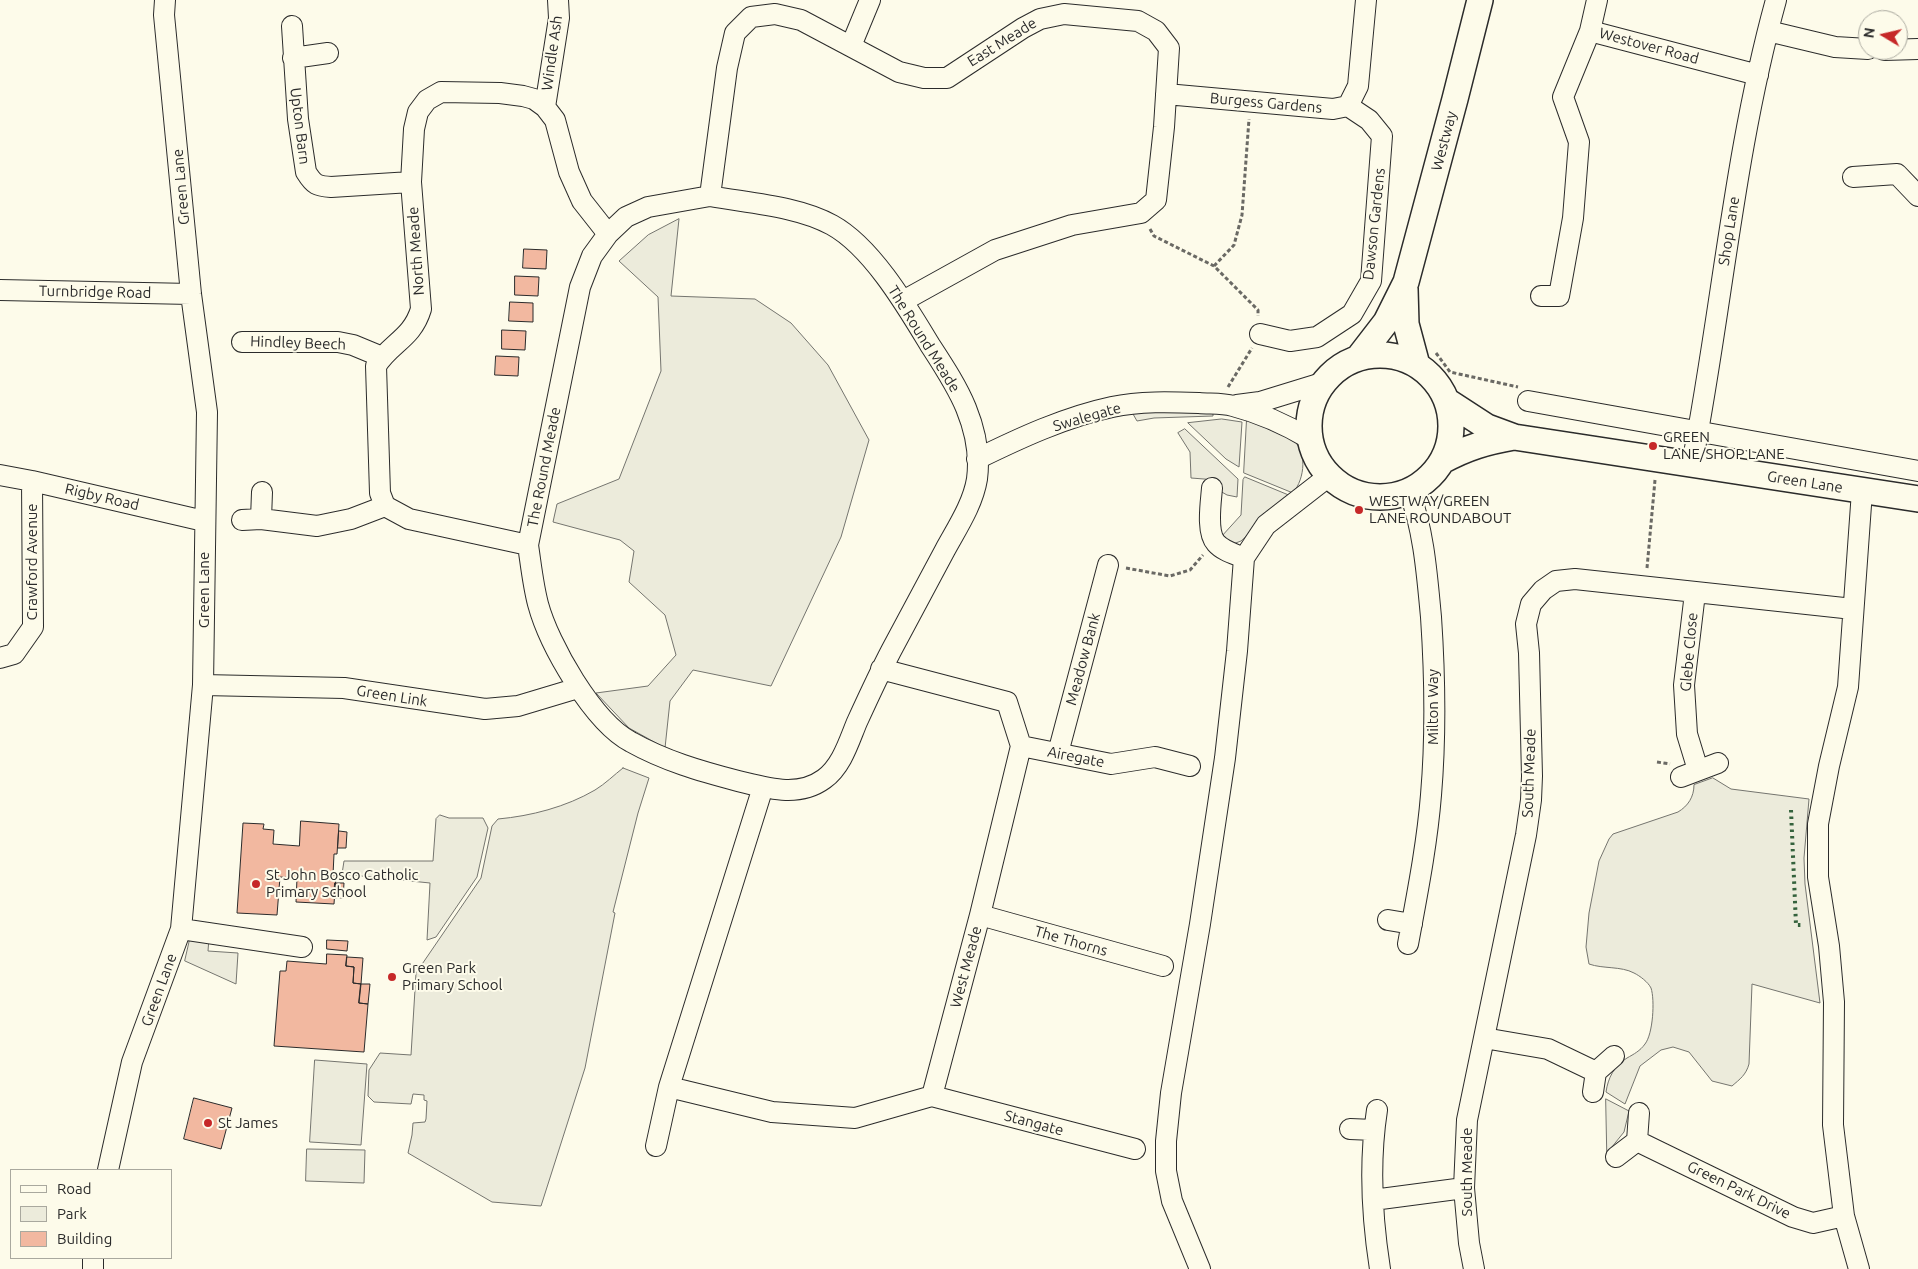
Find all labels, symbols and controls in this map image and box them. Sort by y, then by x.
north arrow [1858,10,1908,60]
street label: Windle Ash [538,14,566,92]
street label: East Meade [964,14,1040,70]
street label: Westover Road [1597,24,1701,68]
text: N [1860,26,1878,39]
street label: Upton Barn [286,87,314,165]
street label: Burgess Gardens [1209,89,1323,117]
street label: Westway [1427,109,1461,173]
street label: Green Lane [169,148,193,226]
street label: Dawson Gardens [1359,167,1389,281]
street label: Shop Lane [1715,195,1743,267]
street label: North Meade [404,206,428,296]
street label: Turnbridge Road [39,282,151,302]
street label: The Round Meade [884,282,964,396]
street label: Hindley Beech [250,332,346,354]
street label: Swalegate [1051,399,1123,435]
street label: The Round Meade [524,405,564,529]
place label: GREEN LANE/SHOP LANE [1663,428,1785,463]
marker: GREEN LANE/SHOP LANE [1647,440,1659,452]
street label: Green Lane [1766,467,1844,497]
street label: Rigby Road [63,480,141,514]
place label: WESTWAY/GREEN LANE ROUNDABOUT [1369,492,1511,527]
street label: Crawford Avenue [23,503,41,621]
marker: WESTWAY/GREEN LANE ROUNDABOUT [1353,504,1365,516]
street label: Green Lane [195,552,213,628]
street label: Meadow Bank [1062,611,1104,707]
street label: Glebe Close [1677,612,1701,692]
street label: Milton Way [1424,669,1442,745]
street label: Green Link [355,682,429,710]
street label: South Meade [1518,728,1540,818]
street label: Airegate [1046,743,1106,771]
place label: St John Bosco Catholic Primary School [266,866,419,901]
marker: St John Bosco Catholic Primary School [250,878,262,890]
street label: The Thorns [1032,922,1110,960]
street label: West Meade [946,924,986,1010]
street label: Green Lane [137,951,181,1029]
place label: Green Park Primary School [402,959,503,994]
marker: Green Park Primary School [386,971,398,983]
street label: Stangate [1002,1106,1066,1140]
place label: St James [218,1114,278,1132]
marker: St James [202,1117,214,1129]
street label: South Meade [1458,1127,1476,1217]
street label: Green Park Drive [1684,1157,1794,1223]
legend [10,1169,172,1259]
text: Road [57,1180,92,1197]
text: Park [57,1205,87,1222]
text: Building [57,1230,112,1247]

